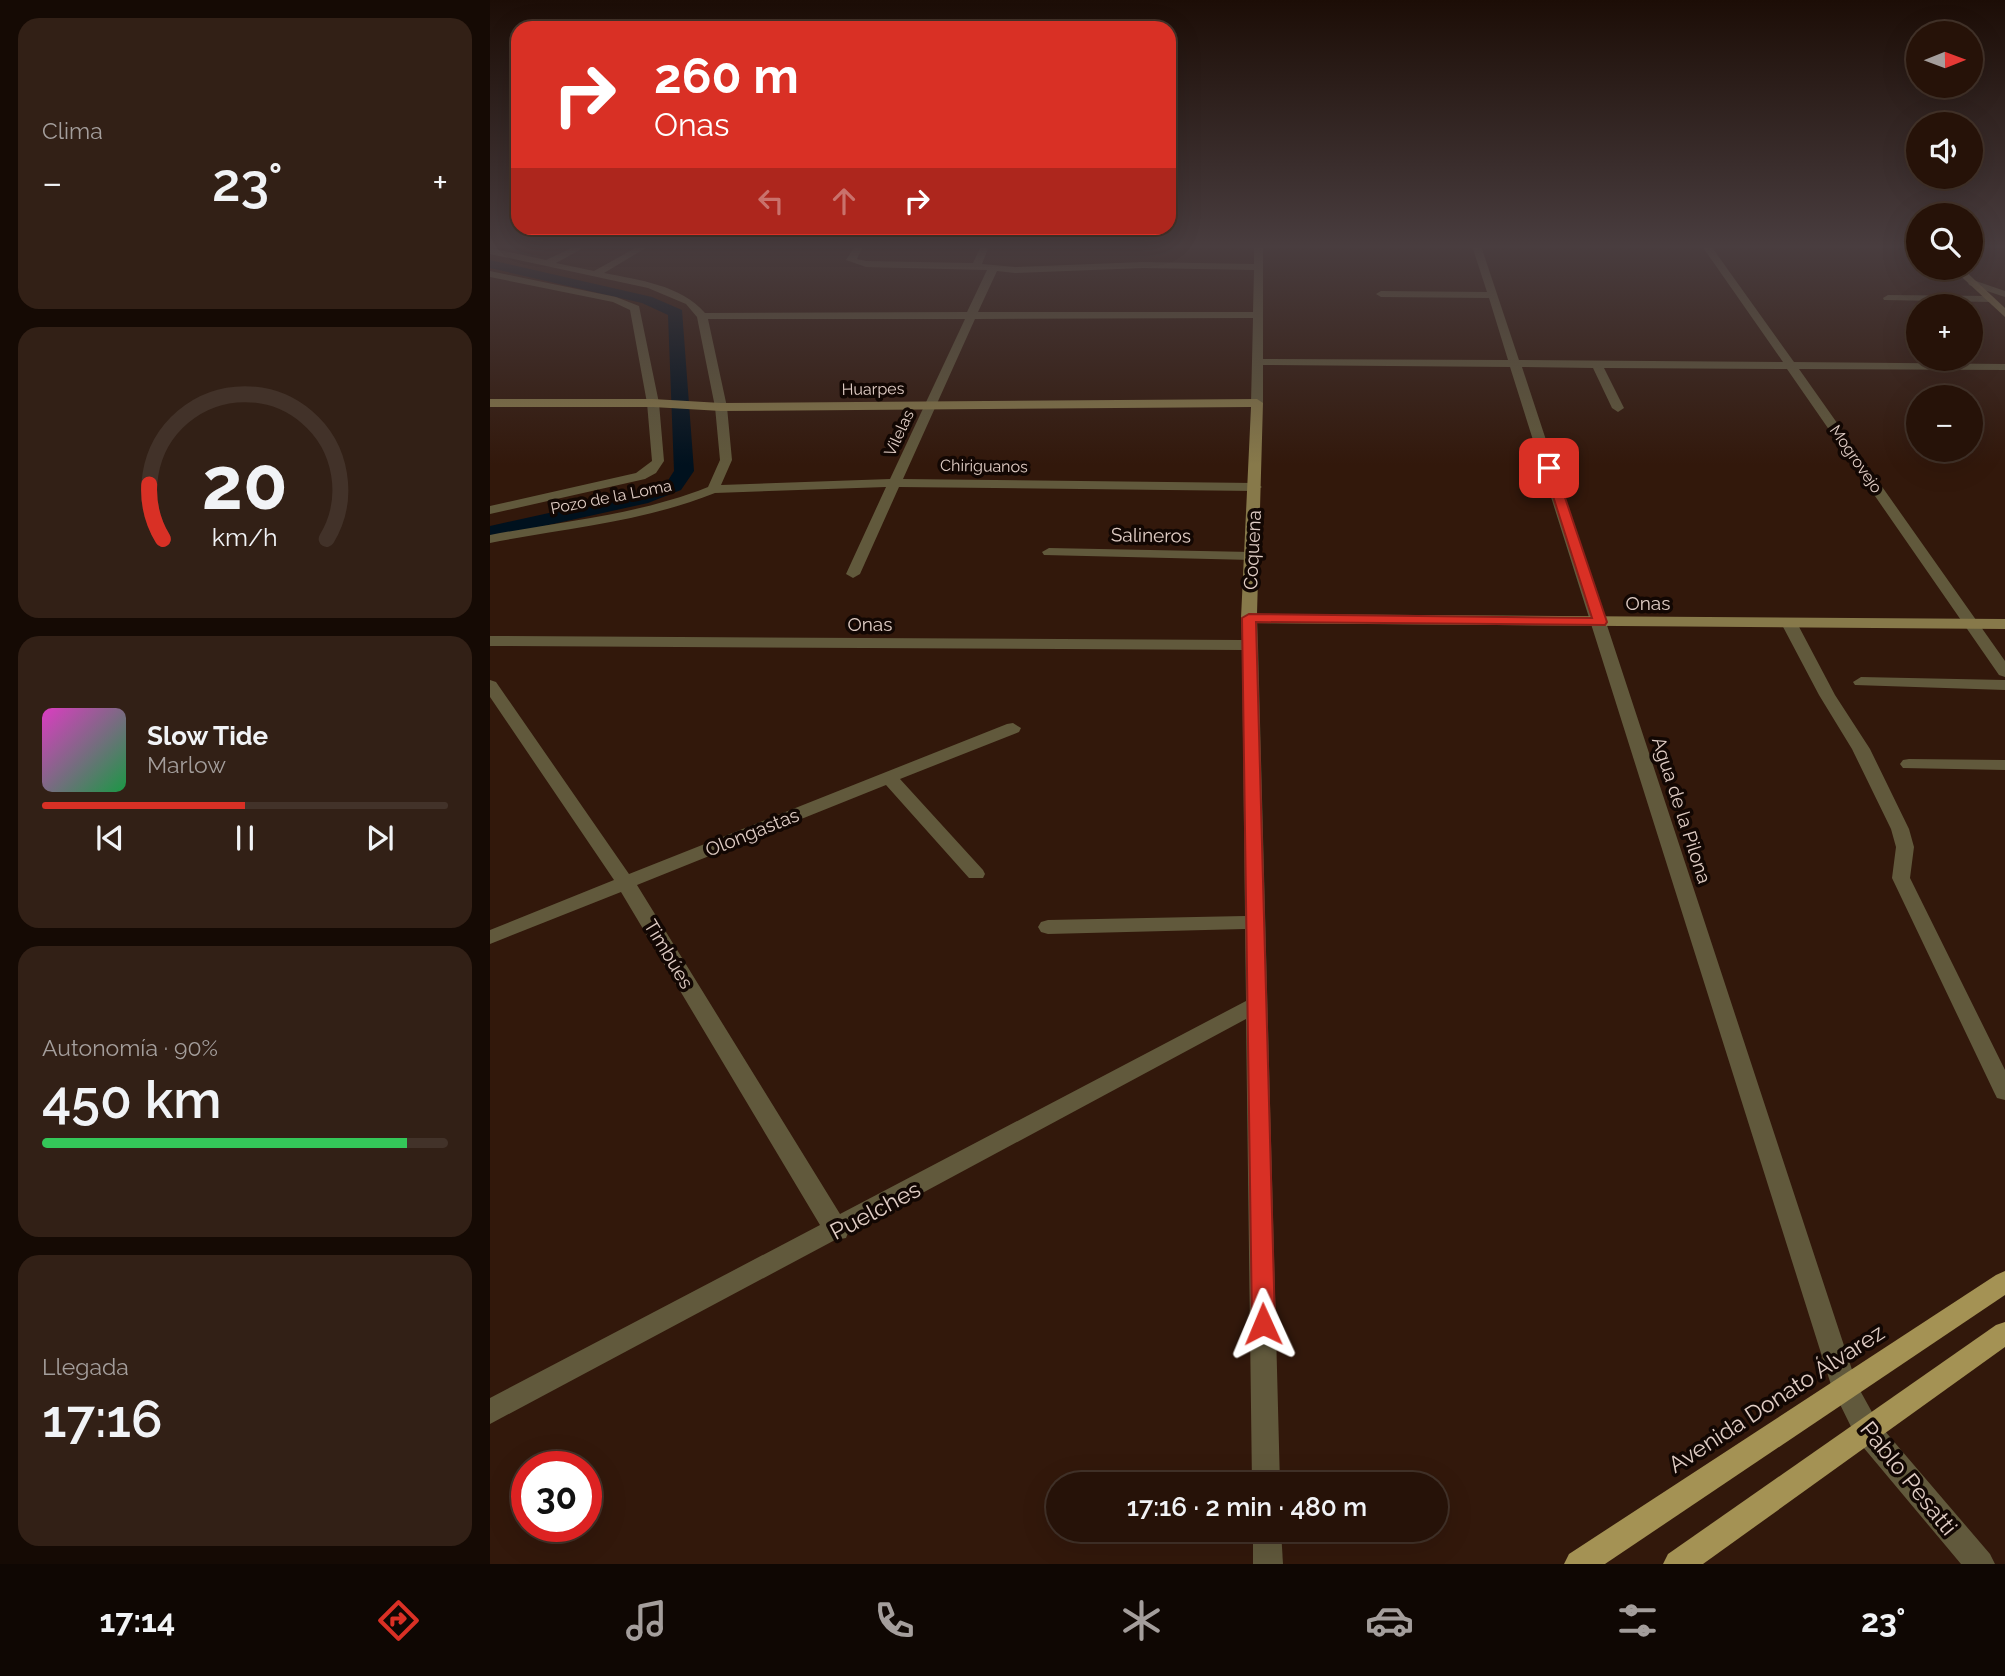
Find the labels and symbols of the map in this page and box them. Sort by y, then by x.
north arrow [1906,21,1983,98]
street label: Huarpes [842,379,905,399]
street label: Vilelas [880,407,918,459]
street label: Mogrovejo [1826,421,1886,497]
pin [1519,438,1579,498]
street label: Chiriguanos [940,456,1028,476]
street label: Pozo de la Loma [549,476,673,518]
street label: Coquena [1239,510,1265,590]
street label: Salineros [1111,523,1191,547]
street label: Onas [1626,592,1670,614]
street label: Onas [848,613,892,635]
street label: Agua de la Pilona [1648,734,1716,886]
street label: Olongastas [702,803,802,861]
street label: Timbúes [640,916,698,992]
street label: Puelches [825,1175,925,1245]
position arrow [1226,1287,1300,1361]
street label: Avenida Donato Álvarez [1663,1318,1889,1478]
street label: Pablo Pesatti [1855,1416,1963,1540]
speed limit sign: 30 [511,1451,602,1542]

